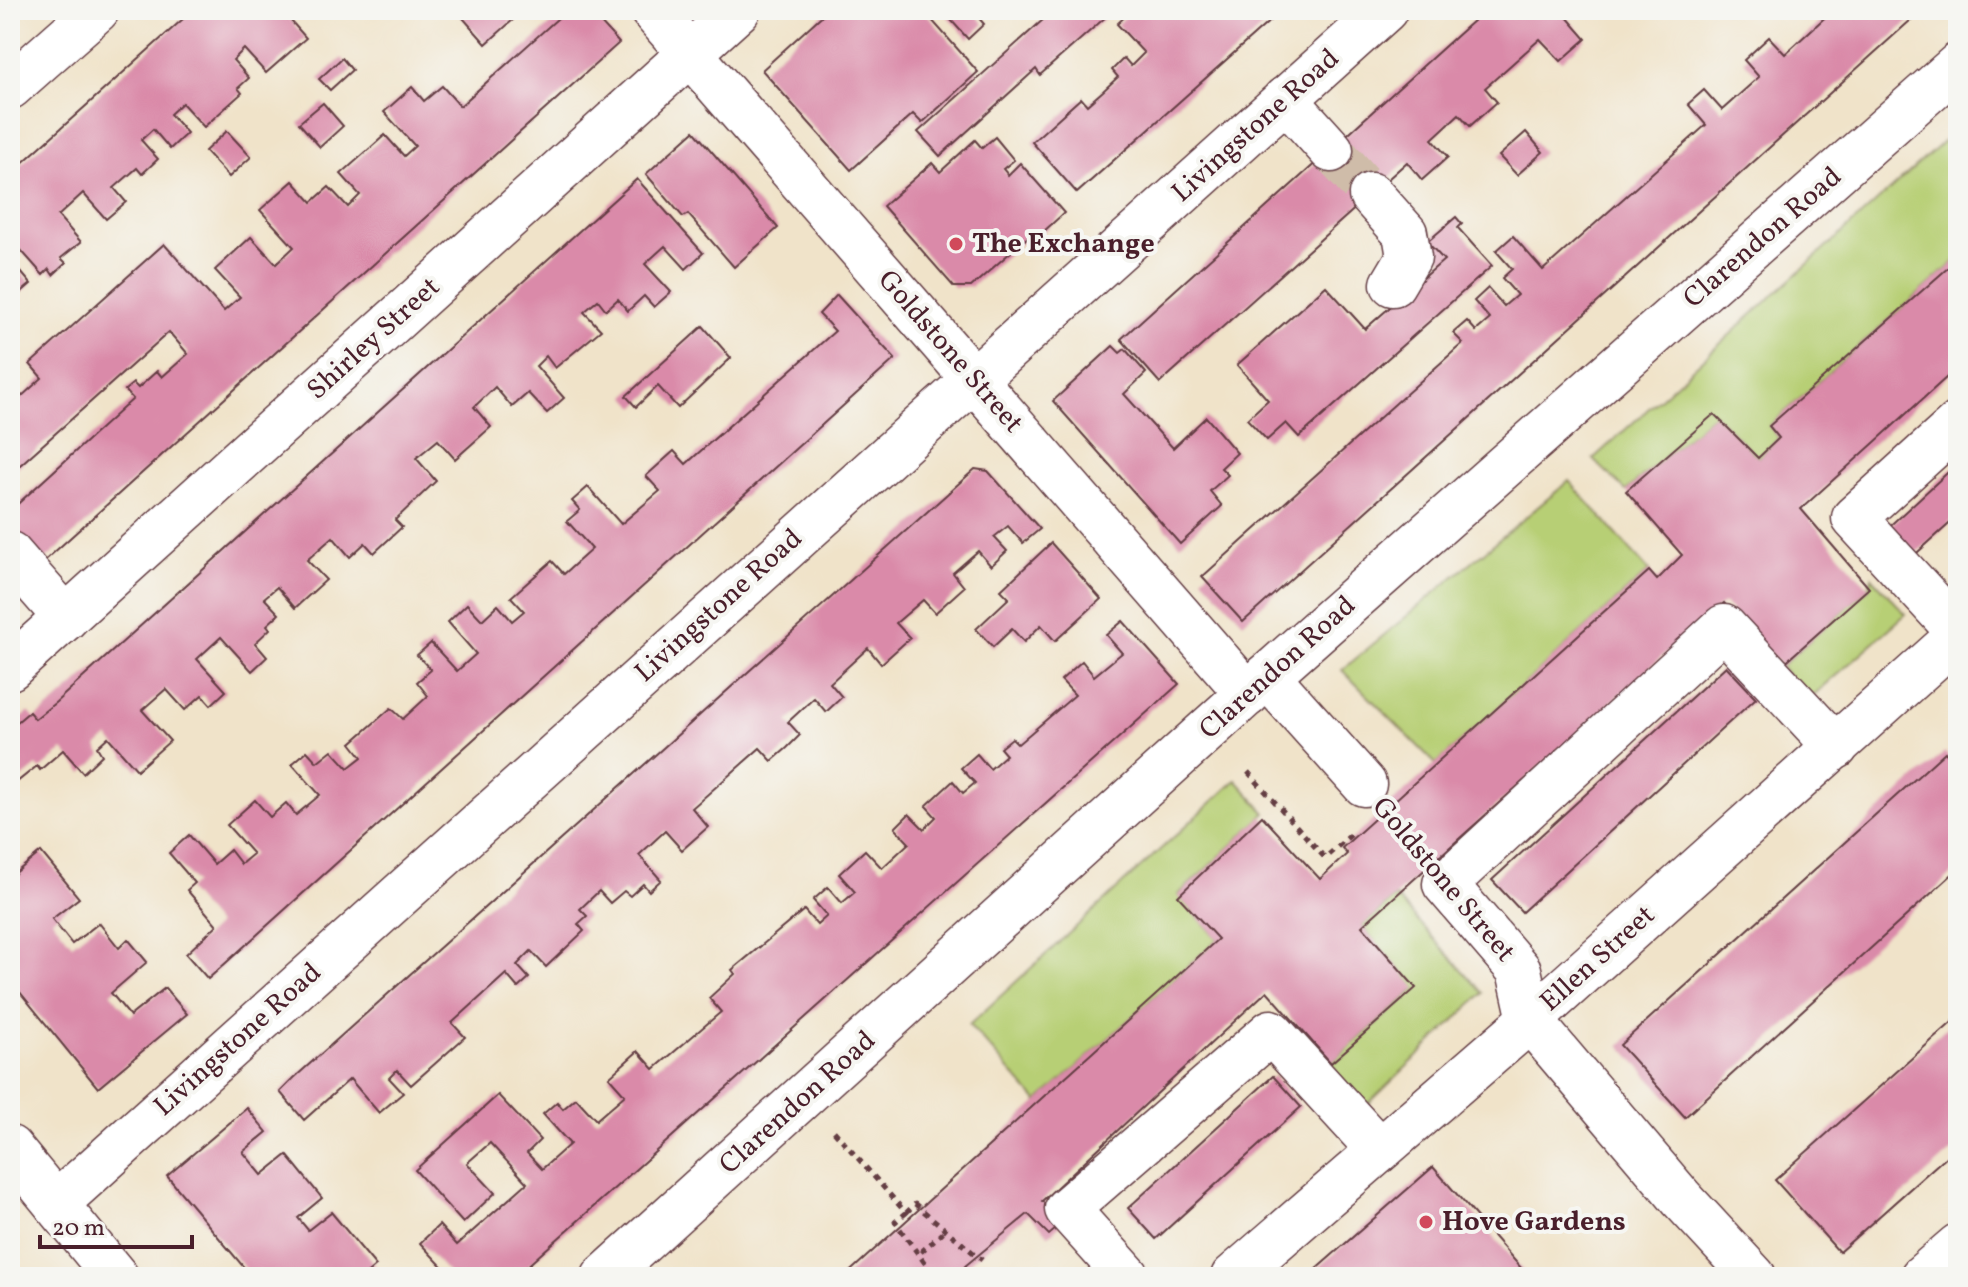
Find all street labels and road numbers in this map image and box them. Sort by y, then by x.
street label: Livingstone Road [1164,40,1348,212]
street label: Clarendon Road [1675,158,1851,318]
street label: Goldstone Street [868,262,1032,442]
street label: Shirley Street [299,269,449,409]
street label: Livingstone Road [627,520,811,692]
street label: Clarendon Road [1191,587,1365,749]
street label: Goldstone Street [1362,789,1524,971]
street label: Ellen Street [1532,897,1664,1021]
street label: Livingstone Road [146,954,330,1126]
street label: Clarendon Road [711,1022,885,1184]

